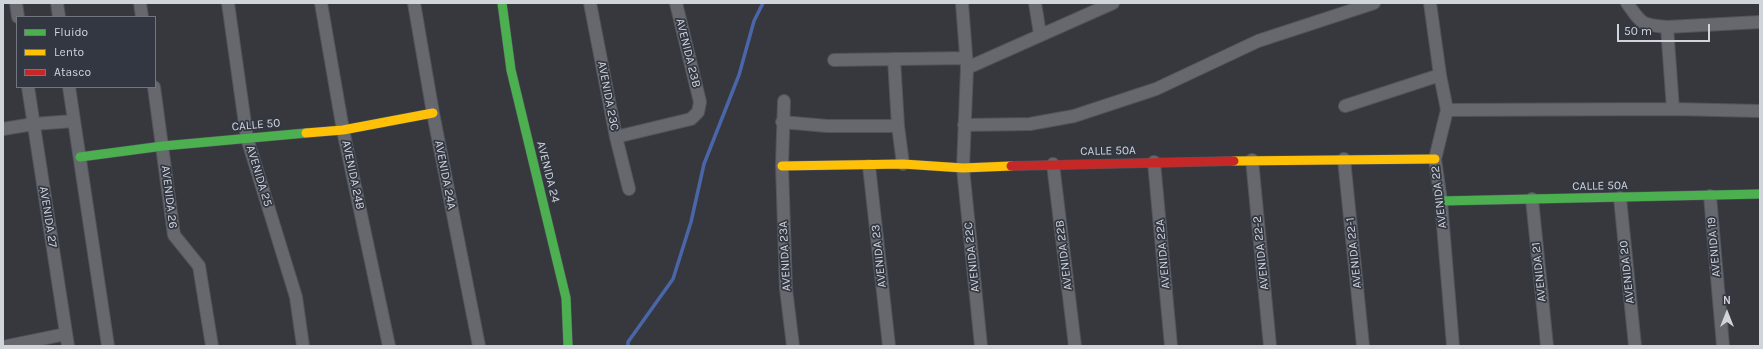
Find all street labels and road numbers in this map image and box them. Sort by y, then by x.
street label: AVENIDA 23B [672,17,704,89]
street label: AVENIDA 23C [594,60,622,132]
street label: CALLE 50 [231,116,281,134]
street label: AVENIDA 24B [339,139,367,211]
street label: AVENIDA 24A [431,139,459,211]
street label: AVENIDA 24 [533,140,563,204]
street label: CALLE 50A [1080,143,1136,159]
street label: AVENIDA 25 [243,144,275,208]
street label: AVENIDA 26 [158,165,180,229]
street label: AVENIDA 22 [1428,165,1450,229]
street label: CALLE 50A [1572,178,1628,194]
street label: AVENIDA 27 [36,185,60,249]
street label: AVENIDA 22-2 [1250,215,1272,291]
street label: AVENIDA 19 [1704,216,1724,278]
street label: AVENIDA 22-1 [1343,217,1365,289]
street label: AVENIDA 22A [1153,218,1173,290]
street label: AVENIDA 22B [1053,219,1075,291]
street label: AVENIDA 23A [776,221,794,291]
street label: AVENIDA 22C [961,221,983,293]
street label: AVENIDA 23 [869,224,889,288]
street label: AVENIDA 20 [1617,240,1637,304]
street label: AVENIDA 21 [1529,241,1549,303]

